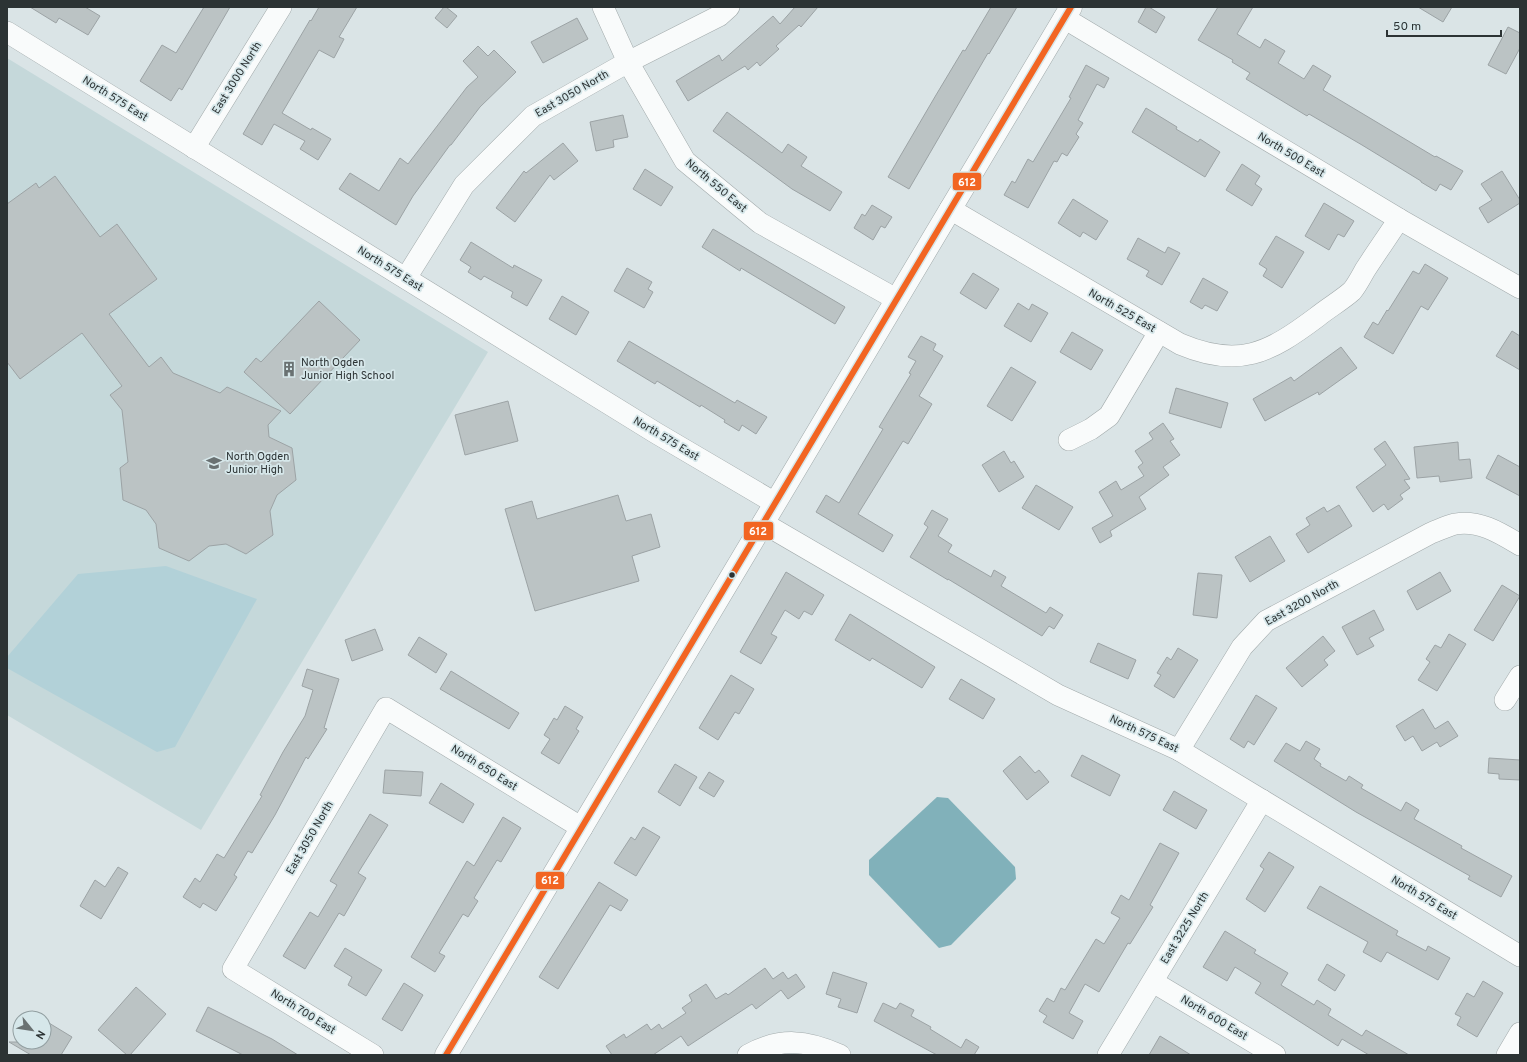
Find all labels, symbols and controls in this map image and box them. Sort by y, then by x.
scale bar [1387,12,1501,38]
text: 50 m [1393,19,1421,35]
street label: East 3000 North [209,39,265,117]
street label: East 3050 North [533,67,611,121]
street label: North 575 East [80,73,150,125]
street label: North 500 East [1255,129,1327,181]
street label: North 550 East [682,156,750,216]
line badge: 612 [952,172,982,191]
text: 612 [958,176,976,190]
street label: North 575 East [355,243,425,295]
street label: North 525 East [1086,286,1158,336]
place label: North Ogden Junior High School [301,356,394,383]
building icon: North Ogden Junior High School [280,360,298,378]
street label: North 575 East [630,414,702,464]
place label: North Ogden Junior High [226,450,290,477]
school or university icon: North Ogden Junior High [205,454,223,472]
line badge: 612 [743,521,774,541]
text: 612 [749,525,767,539]
unlabelled marker [727,570,737,580]
street label: East 3200 North [1263,577,1341,629]
street label: North 575 East [1107,712,1181,756]
street label: North 650 East [448,742,520,794]
street label: East 3050 North [283,799,337,877]
line badge: 612 [535,871,565,890]
street label: North 575 East [1388,873,1460,923]
text: 612 [541,874,559,888]
street label: East 3225 North [1158,889,1212,967]
street label: North 700 East [268,986,338,1038]
street label: North 600 East [1178,992,1250,1044]
north arrow [12,1010,52,1050]
text: N [32,1028,48,1041]

